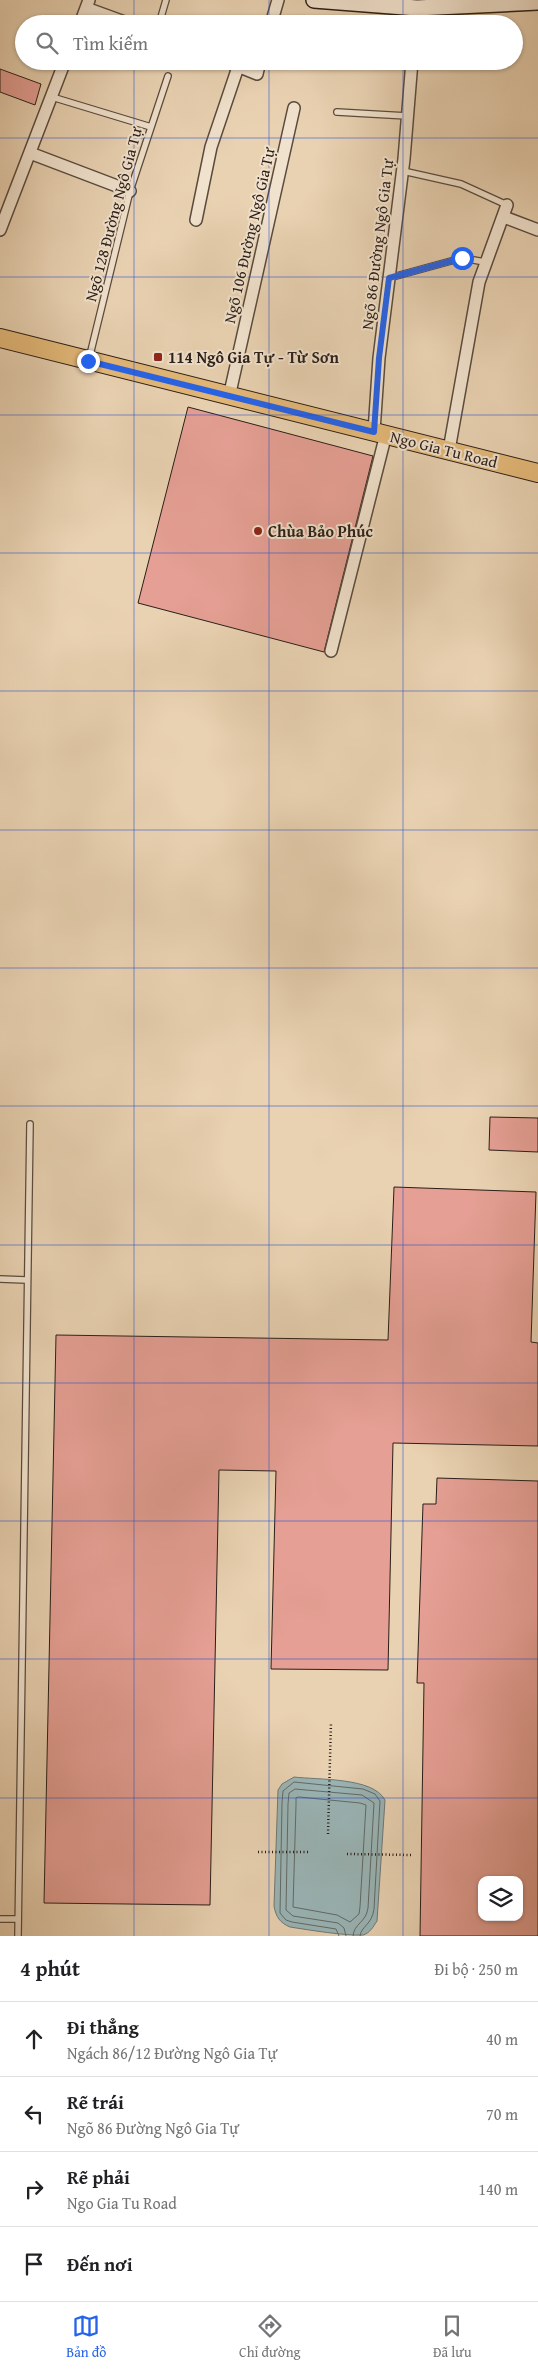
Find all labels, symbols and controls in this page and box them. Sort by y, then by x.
search box [15,15,523,70]
icon: search [33,29,61,57]
text: Tìm kiếm [73,29,148,57]
street label: Ngõ 128 Đường Ngô Gia Tự [78,123,148,304]
street label: Ngõ 106 Đường Ngô Gia Tự [217,144,281,325]
street label: Ngõ 86 Đường Ngô Gia Tự [355,156,400,331]
route start [451,247,474,270]
place label: 114 Ngô Gia Tự - Từ Sơn [168,345,340,369]
route end [77,350,100,373]
marker: 114 Ngô Gia Tự - Từ Sơn [152,351,164,363]
street label: Ngo Gia Tu Road [388,424,501,474]
place label: Chùa Bảo Phúc [268,519,373,543]
marker: Chùa Bảo Phúc [252,525,264,537]
map controls [478,1876,523,1921]
button: layers [478,1876,523,1921]
text: 4 phút [20,1953,80,1984]
text: Đi bộ · 250 m [434,1957,518,1981]
text: Đi thẳng [67,2013,139,2041]
icon: ahead [20,2025,48,2053]
text: 40 m [486,2027,518,2051]
text: Ngách 86/12 Đường Ngô Gia Tự [67,2041,278,2065]
text: Rẽ trái [67,2088,124,2116]
icon: left [20,2100,48,2128]
text: 70 m [486,2102,518,2126]
text: Ngõ 86 Đường Ngô Gia Tự [67,2116,239,2140]
text: Rẽ phải [67,2163,130,2191]
icon: right [20,2175,48,2203]
text: 140 m [478,2177,518,2201]
text: Ngo Gia Tu Road [67,2191,177,2215]
icon: arrive [20,2250,48,2278]
text: Đến nơi [67,2250,133,2278]
tab: Bản đồ [66,2312,106,2362]
tab: Chỉ đường [239,2312,300,2362]
tab: Đã lưu [433,2312,472,2362]

